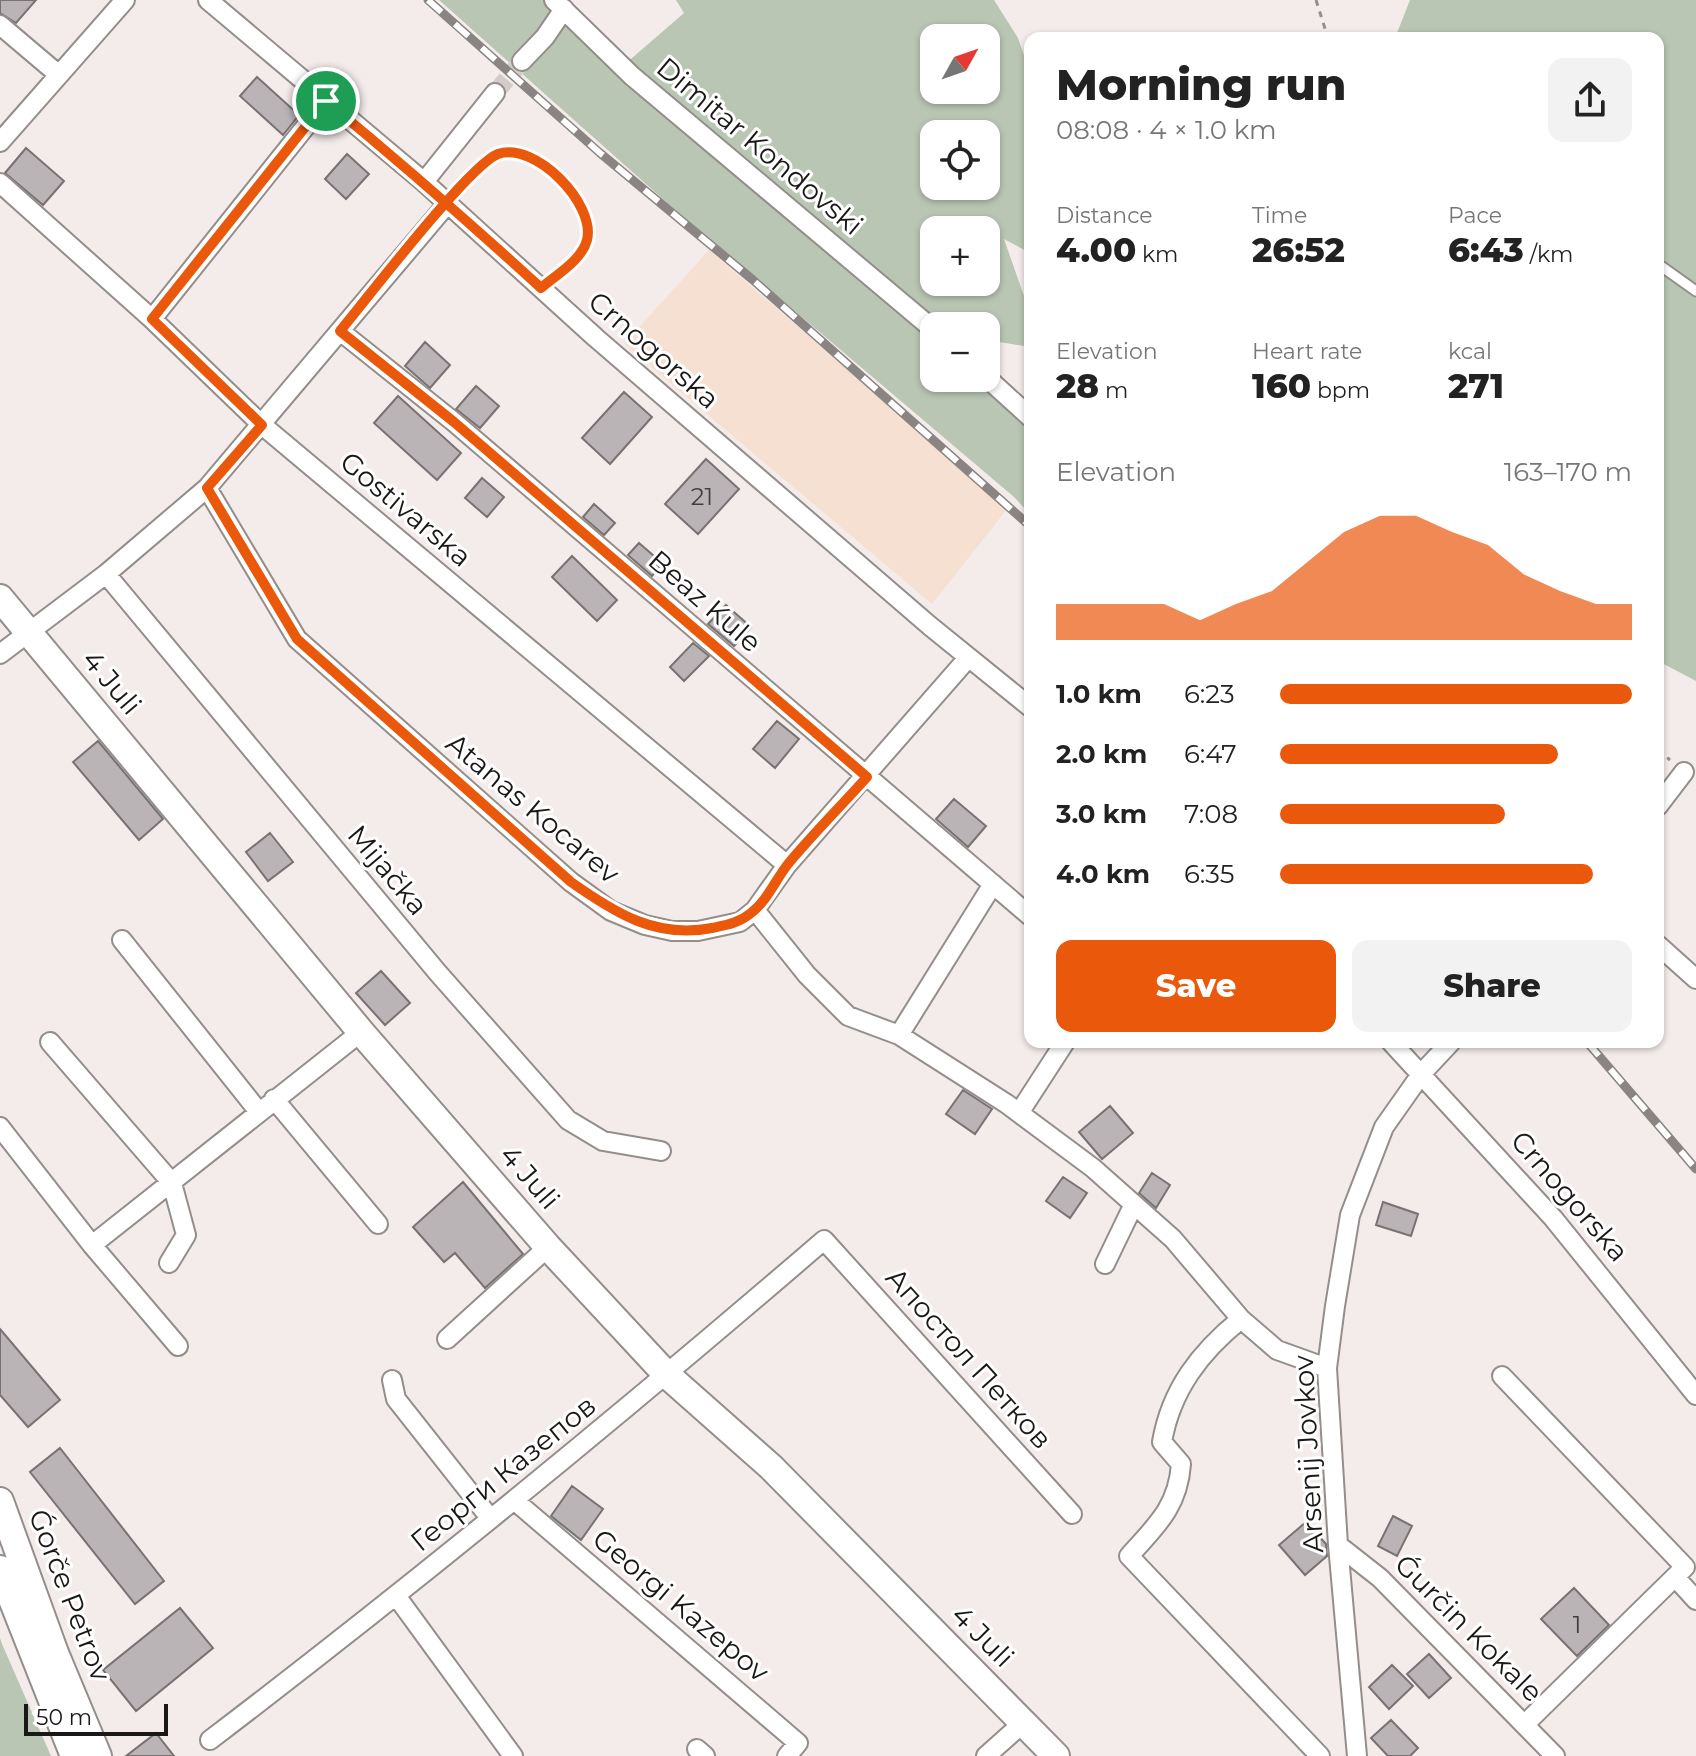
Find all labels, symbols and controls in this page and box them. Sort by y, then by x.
north arrow [920,24,1000,104]
map controls [920,24,1000,392]
street label: Dimitar Kondovski [650,50,870,242]
text: Morning run [1056,57,1346,111]
button: share [1548,58,1632,142]
pin [292,67,360,135]
icon: arrive [304,79,348,123]
text: 08:08 · 4 × 1.0 km [1056,114,1277,146]
button: locate [920,120,1000,200]
text: Distance [1056,202,1153,229]
text: Time [1252,202,1307,229]
text: Pace [1448,202,1502,229]
button: + [920,216,1000,296]
text: 4.00 [1056,229,1136,271]
text: 26:52 [1252,229,1345,271]
text: 6:43 [1448,229,1524,271]
text: km [1136,241,1178,268]
text: /km [1524,241,1573,268]
street label: Crnogorska [582,284,726,416]
button: − [920,312,1000,392]
text: Elevation [1056,338,1158,365]
text: Heart rate [1252,338,1362,365]
text: kcal [1448,338,1492,365]
text: 28 [1056,365,1099,407]
text: 160 [1252,365,1311,407]
text: 271 [1448,365,1504,407]
text: m [1099,377,1128,404]
text: bpm [1311,377,1370,404]
street label: Gostivarska [334,444,478,574]
text: Elevation [1056,456,1176,488]
text: 163–170 m [1504,456,1632,488]
house number: 21 [691,482,713,511]
street label: Beaz Kule [642,543,768,659]
street label: 4 Juli [75,643,149,721]
text: 1.0 km [1056,678,1142,710]
text: 6:23 [1184,678,1235,710]
street label: Atanas Kocarev [440,726,627,891]
text: 2.0 km [1056,738,1147,770]
text: 6:47 [1184,738,1237,770]
text: 3.0 km [1056,798,1147,830]
text: 7:08 [1184,798,1238,830]
street label: Mijačka [341,818,435,922]
text: 4.0 km [1056,858,1150,890]
text: 6:35 [1184,858,1234,890]
button: Save [1056,940,1336,1032]
button: Share [1352,940,1632,1032]
street label: Crnogorska [1504,1124,1636,1268]
street label: 4 Juli [493,1138,567,1216]
street label: Апостол Петков [879,1260,1059,1456]
street label: Arsenij Jovkov [1286,1353,1330,1554]
street label: Георги Казепов [404,1388,602,1558]
street label: Ǵorče Petrov [22,1504,119,1686]
street label: Georgi Kazepov [586,1521,777,1689]
street label: Ǵurčin Kokale [1388,1547,1550,1709]
street label: 4 Juli [945,1598,1021,1674]
house number: 1 [1573,1610,1581,1639]
scale bar [24,1700,168,1736]
text: 50 m [36,1704,92,1731]

